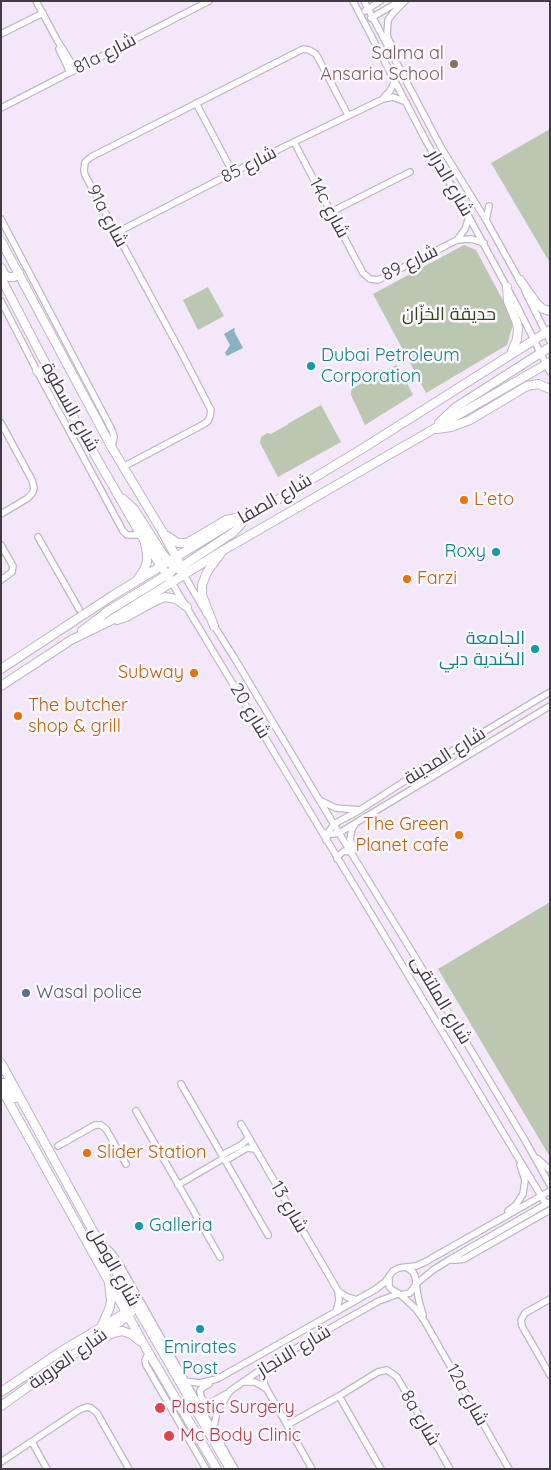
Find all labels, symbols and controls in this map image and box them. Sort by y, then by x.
street label: 81a شارع [70,29,140,79]
place label: Salma al Ansaria School [320,43,444,86]
marker: Salma al Ansaria School [448,58,460,70]
street label: شارع 85 [218,142,280,188]
street label: شارع الدرار [422,146,478,220]
street label: 14c شارع [304,174,354,242]
street label: 91a شارع [82,181,132,251]
street label: شارع 89 [379,240,441,286]
park label: حديقة الخزّان [402,304,496,326]
place label: Dubai Petroleum Corporation [321,345,460,388]
street label: شارع السطوة [36,358,104,456]
marker: Dubai Petroleum Corporation [305,360,317,372]
street label: شارع الصفا [234,469,316,529]
place label: L’eto [474,489,514,511]
marker: L’eto [458,494,470,506]
place label: Roxy [444,541,486,563]
marker: Roxy [490,546,502,558]
place label: Farzi [417,568,457,590]
marker: Farzi [401,573,413,585]
place label: الجامعة الكندية دبي [439,628,525,670]
marker: الجامعة الكندية دبي [529,643,541,655]
place label: Subway [118,662,184,684]
marker: Subway [188,667,200,679]
street label: شارع 20 [225,680,275,742]
place label: The butcher shop & grill [28,695,128,738]
marker: The butcher shop & grill [12,710,24,722]
street label: شارع المدينة [400,723,490,789]
place label: The Green Planet cafe [355,814,449,856]
marker: The Green Planet cafe [453,829,465,841]
street label: شارع الملتقى [406,952,476,1048]
place label: Wasal police [36,982,142,1004]
marker: Wasal police [20,987,32,999]
place label: Slider Station [97,1142,206,1164]
marker: Slider Station [81,1147,93,1159]
street label: شارع 13 [266,1177,312,1237]
place label: Galleria [149,1215,213,1237]
marker: Galleria [133,1220,145,1232]
street label: شارع الوصل [83,1224,145,1310]
street label: شارع الانجاز [253,1321,335,1381]
marker: Emirates Post [194,1323,206,1335]
street label: شارع العروبة [24,1324,112,1394]
place label: Emirates Post [164,1337,236,1380]
street label: 12a شارع [441,1360,493,1430]
street label: 8a شارع [396,1386,444,1450]
place label: Plastic Surgery [171,1397,295,1419]
marker: Plastic Surgery [153,1401,167,1415]
place label: Mc Body Clinic [180,1425,301,1447]
marker: Mc Body Clinic [162,1429,176,1443]

